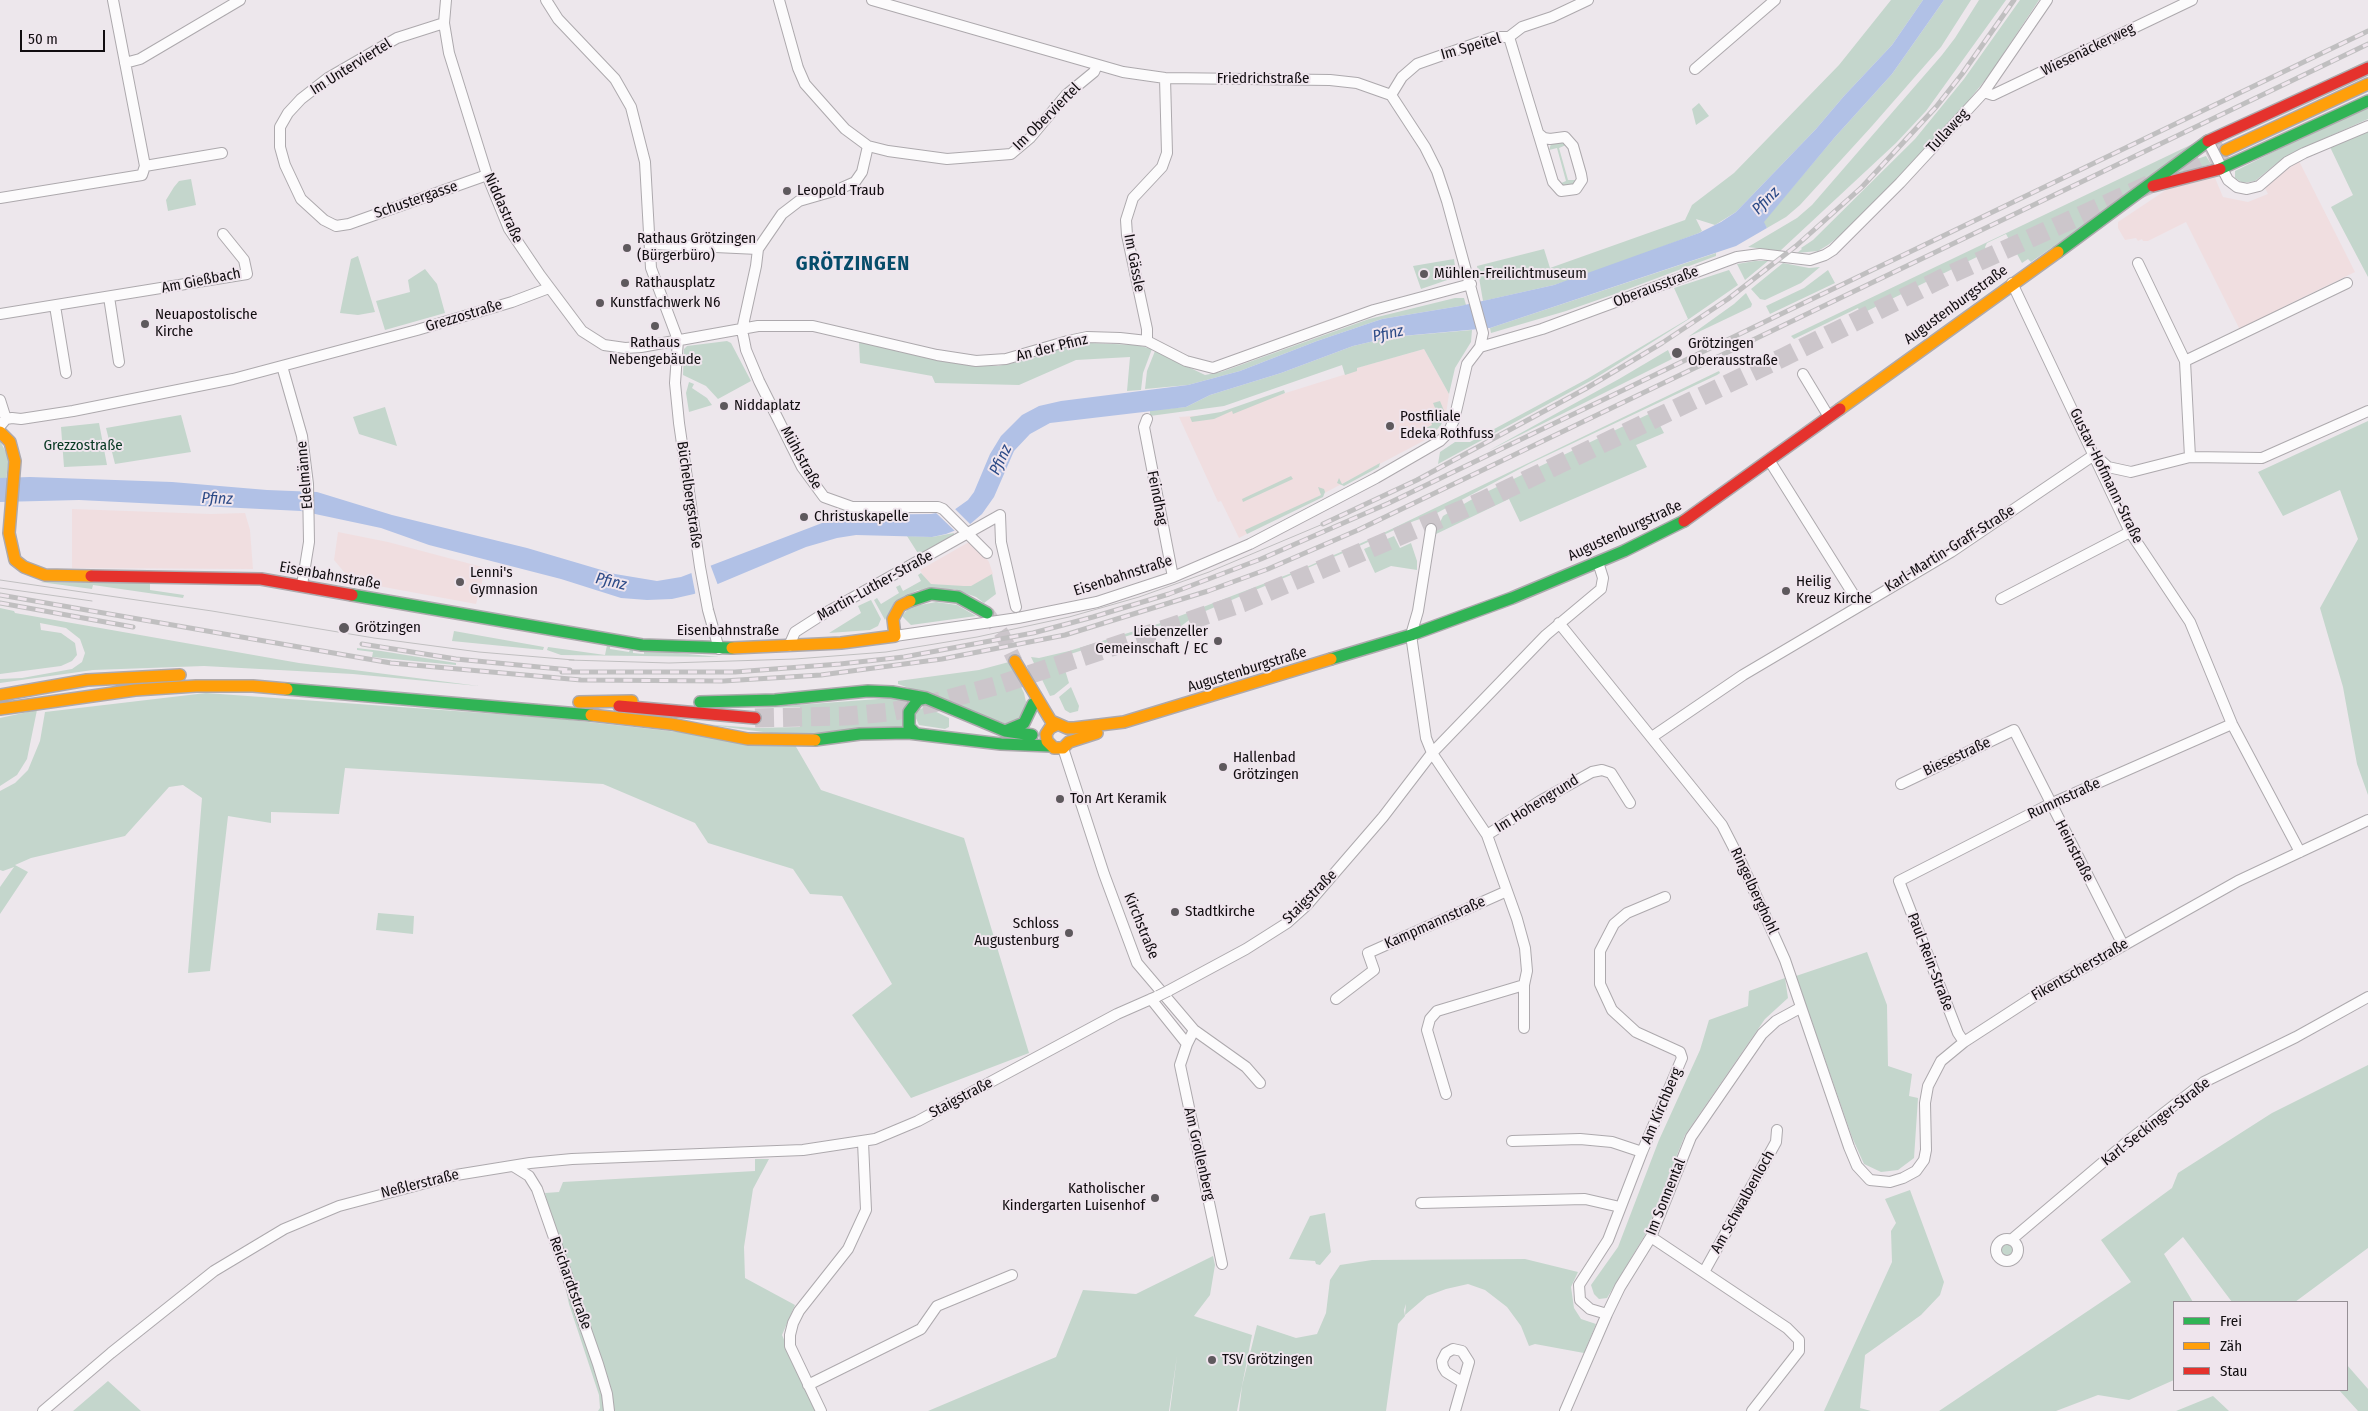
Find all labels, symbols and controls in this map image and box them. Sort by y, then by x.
scale bar [22,20,108,52]
street label: Wiesenäckerweg [2038,20,2138,80]
text: 50 m [28,30,58,48]
street label: Im Speitel [1439,30,1503,64]
street label: Im Unterviertel [307,35,395,99]
street label: Friedrichstraße [1217,70,1309,88]
street label: Im Oberviertel [1009,79,1085,155]
street label: Tullaweg [1923,105,1973,157]
street label: Niddastraße [480,170,526,246]
street label: Schustergasse [372,177,460,223]
place label: Leopold Traub [797,182,884,200]
water label: Pfinz [1748,183,1784,219]
marker: Leopold Traub [781,185,793,197]
place label: Rathaus Grötzingen (Bürgerbüro) [637,230,756,265]
street label: Im Gässle [1120,232,1148,294]
marker: Rathaus Grötzingen (Bürgerbüro) [621,242,633,254]
district label: GRÖTZINGEN [794,252,912,276]
street label: Augustenburgstraße [1901,261,2011,349]
street label: Oberausstraße [1611,262,1701,312]
street label: Am Gießbach [160,265,242,297]
place label: Mühlen-Freilichtmuseum [1434,265,1587,283]
marker: Mühlen-Freilichtmuseum [1418,268,1430,280]
place label: Rathausplatz [635,274,715,292]
marker: Rathausplatz [619,277,631,289]
place label: Kunstfachwerk N6 [610,294,720,312]
street label: Grezzostraße [423,296,505,336]
marker: Kunstfachwerk N6 [594,297,606,309]
place label: Neuapostolische Kirche [155,306,257,341]
marker: Neuapostolische Kirche [139,318,151,330]
marker: Rathaus Nebengebäude [649,320,661,332]
water label: Pfinz [1371,321,1405,347]
street label: An der Pfinz [1014,330,1090,366]
place label: Rathaus Nebengebäude [609,334,701,369]
place label: Grötzingen Oberausstraße [1688,335,1778,370]
marker: Grötzingen Oberausstraße [1670,346,1684,360]
place label: Niddaplatz [734,397,800,415]
marker: Niddaplatz [718,400,730,412]
street label: Gustav-Hofmann-Straße [2065,406,2147,546]
place label: Postfiliale Edeka Rothfuss [1400,408,1494,443]
marker: Postfiliale Edeka Rothfuss [1384,420,1396,432]
street label: Mühlstraße [776,423,826,493]
park label: Grezzostraße [43,437,123,455]
street label: Edelmänne [293,440,317,510]
street label: Büchelbergstraße [673,440,705,550]
water label: Pfinz [986,442,1016,478]
street label: Feindhag [1143,469,1171,527]
water label: Pfinz [201,489,233,509]
street label: Augustenburgstraße [1565,497,1685,565]
street label: Karl-Martin-Graff-Straße [1882,502,2018,596]
place label: Christuskapelle [814,508,909,526]
marker: Christuskapelle [798,511,810,523]
street label: Martin-Luther-Straße [814,547,936,625]
street label: Eisenbahnstraße [1072,552,1174,600]
street label: Eisenbahnstraße [278,558,382,594]
place label: Lenni's Gymnasion [470,564,538,599]
water label: Pfinz [594,569,628,595]
place label: Heilig Kreuz Kirche [1796,573,1872,608]
marker: Lenni's Gymnasion [454,576,466,588]
marker: Heilig Kreuz Kirche [1780,585,1792,597]
place label: Grötzingen [355,619,421,637]
marker: Grötzingen [337,621,351,635]
street label: Eisenbahnstraße [677,622,779,640]
place label: Liebenzeller Gemeinschaft / EC [1095,623,1208,658]
marker: Liebenzeller Gemeinschaft / EC [1212,635,1224,647]
street label: Augustenburgstraße [1185,643,1309,697]
street label: Biesestraße [1921,734,1993,780]
place label: Hallenbad Grötzingen [1233,749,1299,784]
marker: Hallenbad Grötzingen [1217,761,1229,773]
street label: Im Hohengrund [1492,771,1582,837]
street label: Rummstraße [2025,774,2103,824]
place label: Ton Art Keramik [1070,790,1167,808]
marker: Ton Art Keramik [1054,793,1066,805]
street label: Heinstraße [2051,817,2097,885]
street label: Ringelberghohl [1726,845,1782,937]
street label: Staigstraße [1279,866,1341,928]
street label: Kirchstraße [1120,890,1162,962]
street label: Kampmannstraße [1382,893,1488,953]
place label: Stadtkirche [1185,903,1255,921]
marker: Stadtkirche [1169,906,1181,918]
street label: Paul-Rein-Straße [1903,910,1957,1014]
place label: Schloss Augustenburg [974,915,1059,950]
marker: Schloss Augustenburg [1063,927,1075,939]
street label: Fikentscherstraße [2028,935,2132,1005]
street label: Am Kirchberg [1638,1065,1686,1147]
street label: Staigstraße [926,1074,996,1122]
street label: Karl-Seckinger-Straße [2098,1074,2214,1170]
street label: Am Grollenberg [1180,1106,1218,1202]
street label: Am Schwalbenloch [1707,1147,1779,1257]
street label: Im Sonnental [1642,1156,1690,1238]
street label: Neßlerstraße [379,1166,461,1202]
place label: Katholischer Kindergarten Luisenhof [1002,1180,1145,1215]
marker: Katholischer Kindergarten Luisenhof [1149,1192,1161,1204]
street label: Reichardtstraße [545,1234,595,1332]
legend [2173,1301,2348,1391]
text: Frei [2220,1312,2242,1330]
text: Zäh [2220,1337,2242,1355]
place label: TSV Grötzingen [1222,1351,1313,1369]
marker: TSV Grötzingen [1206,1354,1218,1366]
text: Stau [2220,1362,2247,1380]

